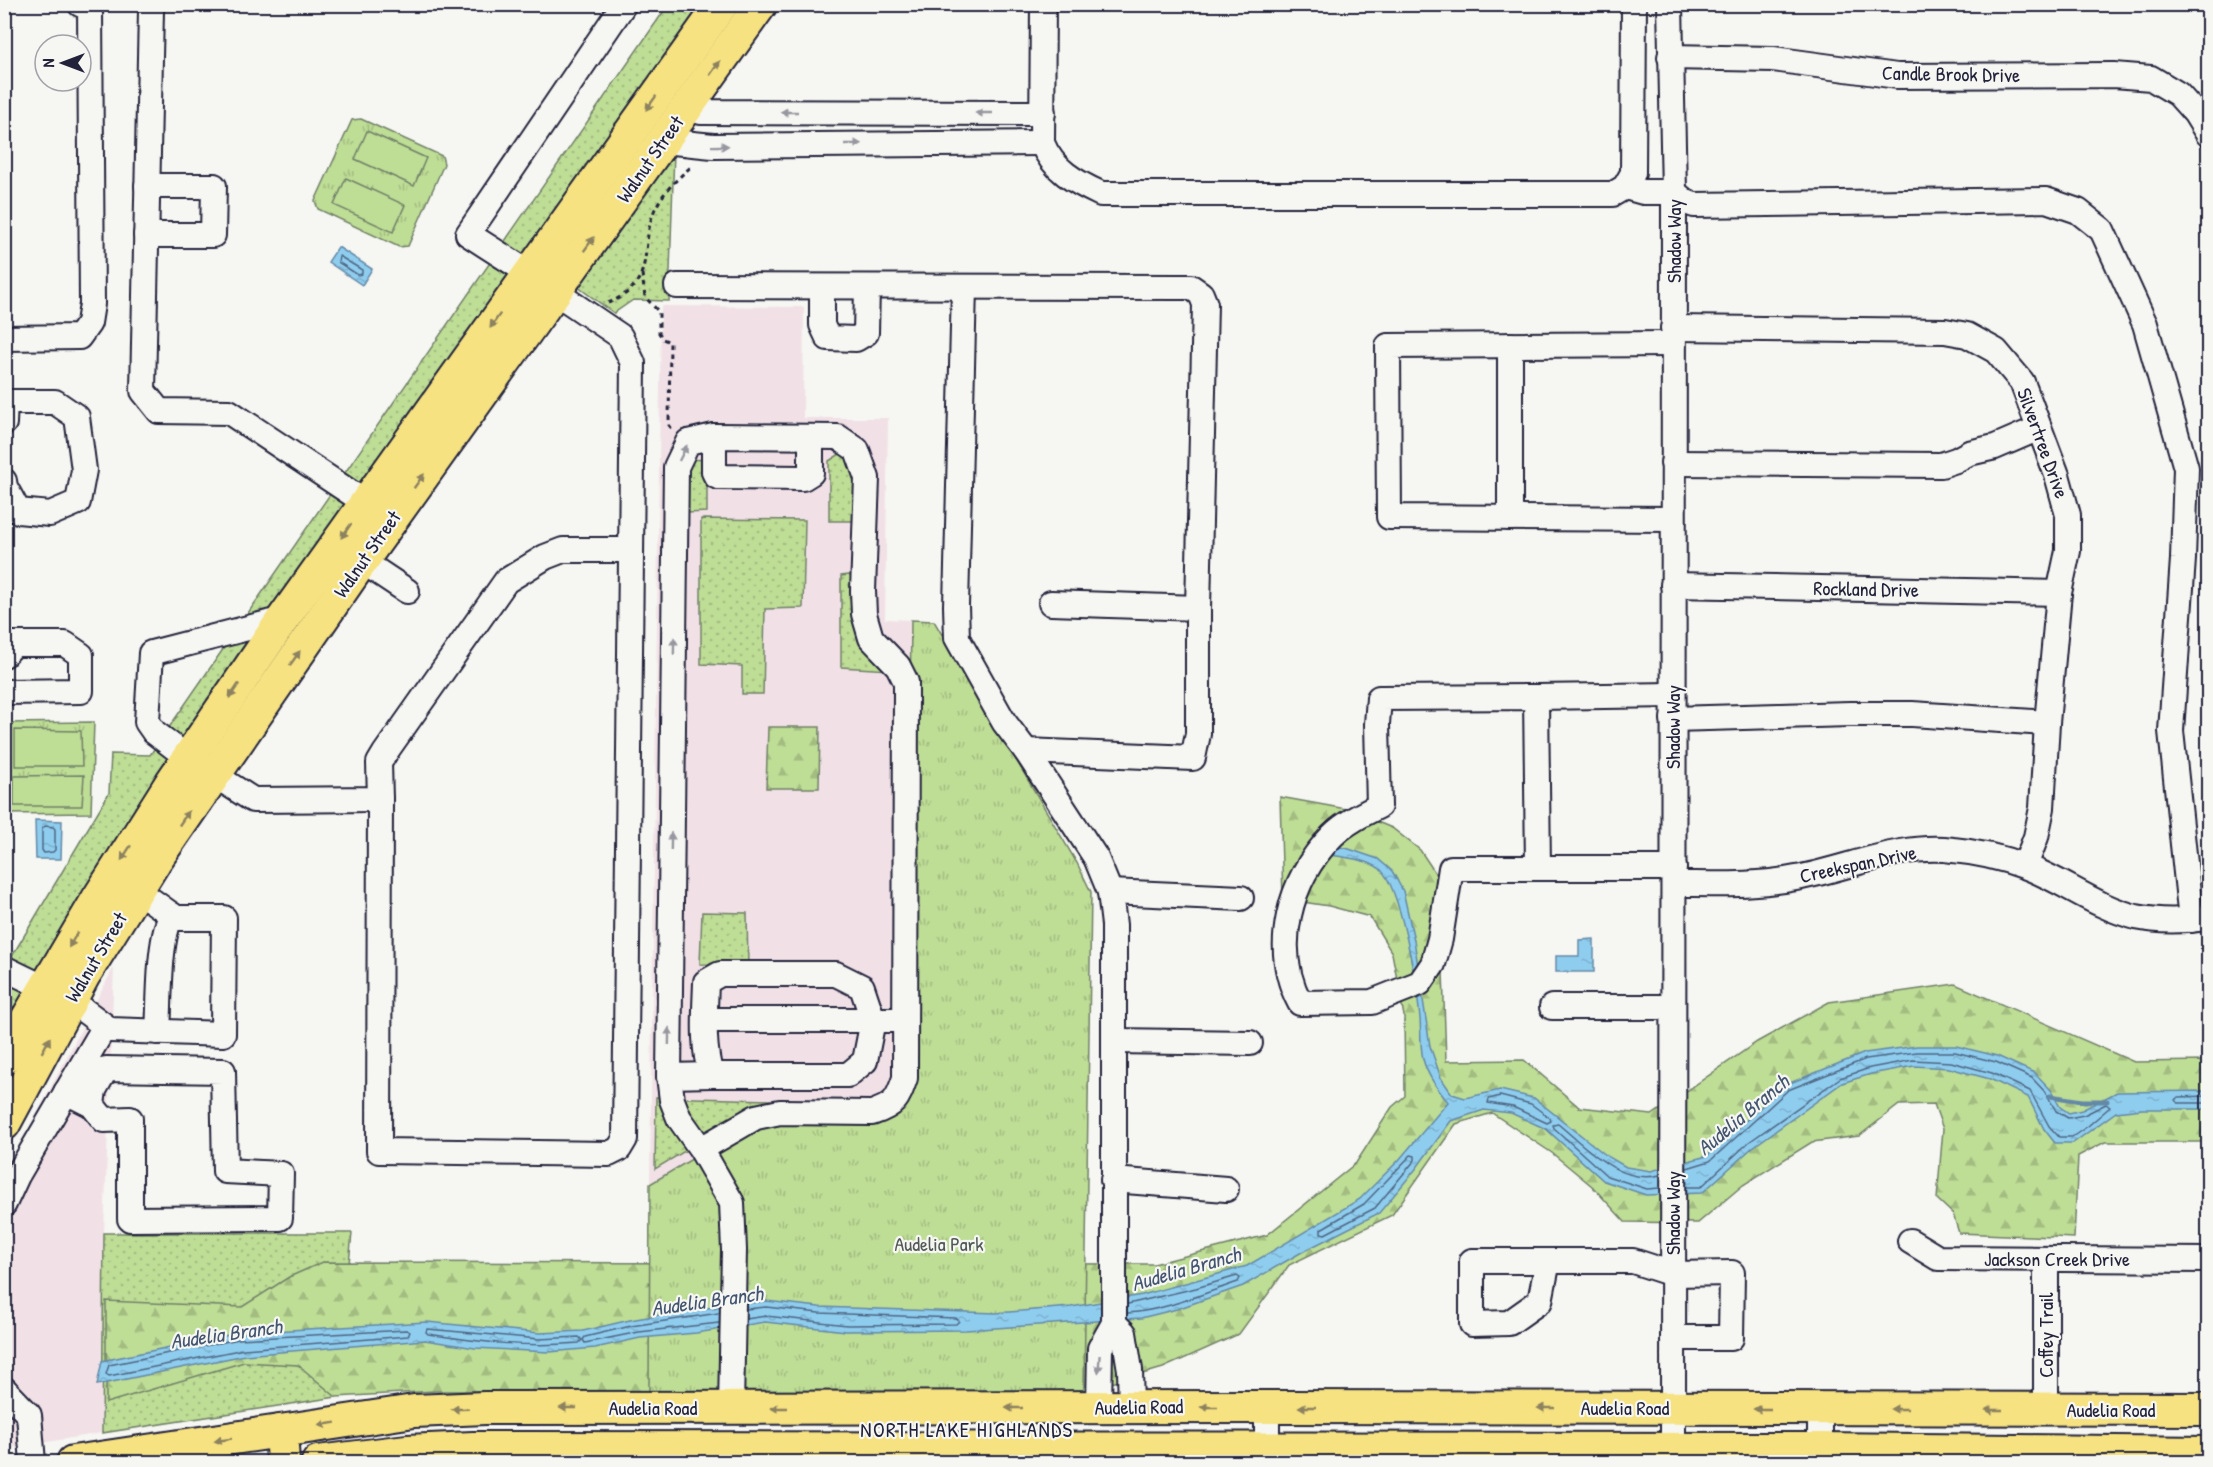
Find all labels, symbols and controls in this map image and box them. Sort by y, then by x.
north arrow [33,33,93,93]
text: N [37,58,59,67]
street label: Candle Brook Drive [1882,59,2020,88]
one-way arrow [709,61,721,77]
one-way arrow [645,95,657,111]
one-way arrow [780,107,799,117]
one-way arrow [975,108,994,118]
street label: Walnut Street [610,109,690,208]
one-way arrow [844,139,863,149]
one-way arrow [711,141,730,151]
street label: Shadow Way [1660,199,1687,283]
one-way arrow [583,237,595,253]
one-way arrow [489,312,501,328]
street label: Silvertree Drive [2011,384,2076,502]
one-way arrow [678,444,688,461]
one-way arrow [413,474,425,490]
street label: Walnut Street [327,504,407,603]
one-way arrow [340,523,352,539]
street label: Rockland Drive [1813,574,1919,603]
one-way arrow [669,637,679,656]
one-way arrow [289,651,301,667]
one-way arrow [229,683,240,699]
street label: Shadow Way [1659,685,1686,769]
one-way arrow [178,810,189,826]
one-way arrow [667,832,676,851]
street label: Creekspan Drive [1797,838,1919,889]
one-way arrow [121,845,132,861]
street label: Walnut Street [58,906,134,1007]
one-way arrow [68,932,78,949]
one-way arrow [664,1027,674,1046]
one-way arrow [41,1036,51,1053]
water label: Audelia Branch [1690,1067,1796,1162]
street label: Shadow Way [1659,1171,1686,1255]
park label: Audelia Park [894,1230,984,1257]
water label: Audelia Branch [1128,1239,1245,1298]
street label: Jackson Creek Drive [1984,1245,2130,1272]
water label: Audelia Branch [649,1278,766,1323]
street label: Coffey Trail [2032,1292,2059,1378]
water label: Audelia Branch [168,1311,285,1356]
one-way arrow [1094,1354,1104,1373]
street label: Audelia Road [1094,1392,1184,1421]
street label: Audelia Road [609,1394,697,1421]
street label: Audelia Road [1581,1394,1669,1421]
street label: Audelia Road [2067,1396,2155,1423]
one-way arrow [1199,1402,1218,1412]
one-way arrow [1297,1402,1316,1412]
one-way arrow [558,1403,577,1413]
one-way arrow [769,1403,788,1413]
one-way arrow [1004,1403,1023,1413]
one-way arrow [1536,1403,1555,1413]
one-way arrow [450,1404,469,1413]
one-way arrow [1752,1404,1771,1414]
one-way arrow [1890,1404,1909,1414]
one-way arrow [1985,1405,2004,1415]
district label: NORTH LAKE HIGHLANDS [860,1415,1074,1444]
one-way arrow [318,1419,337,1428]
one-way arrow [213,1435,232,1444]

